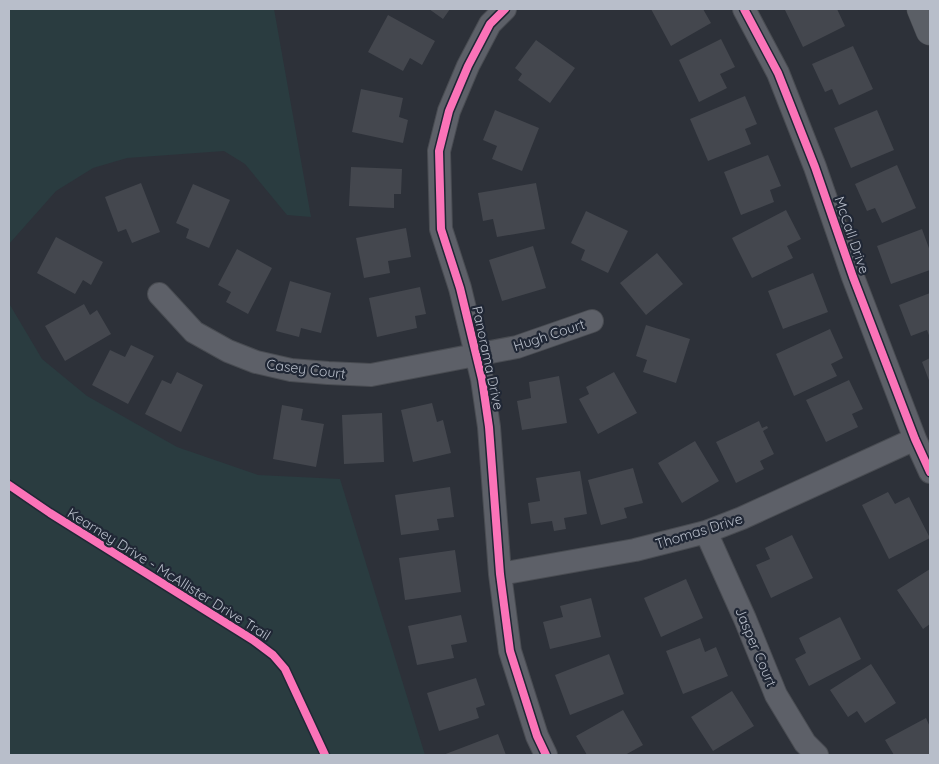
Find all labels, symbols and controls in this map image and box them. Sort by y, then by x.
street label: McCall Drive [830,194,874,276]
street label: Panorama Drive [468,304,508,412]
street label: Hugh Court [511,315,587,355]
street label: Casey Court [265,355,347,383]
street label: Kearney Drive - McAllister Drive Trail [64,504,274,644]
street label: Thomas Drive [653,509,745,553]
street label: Jasper Court [731,605,781,690]

